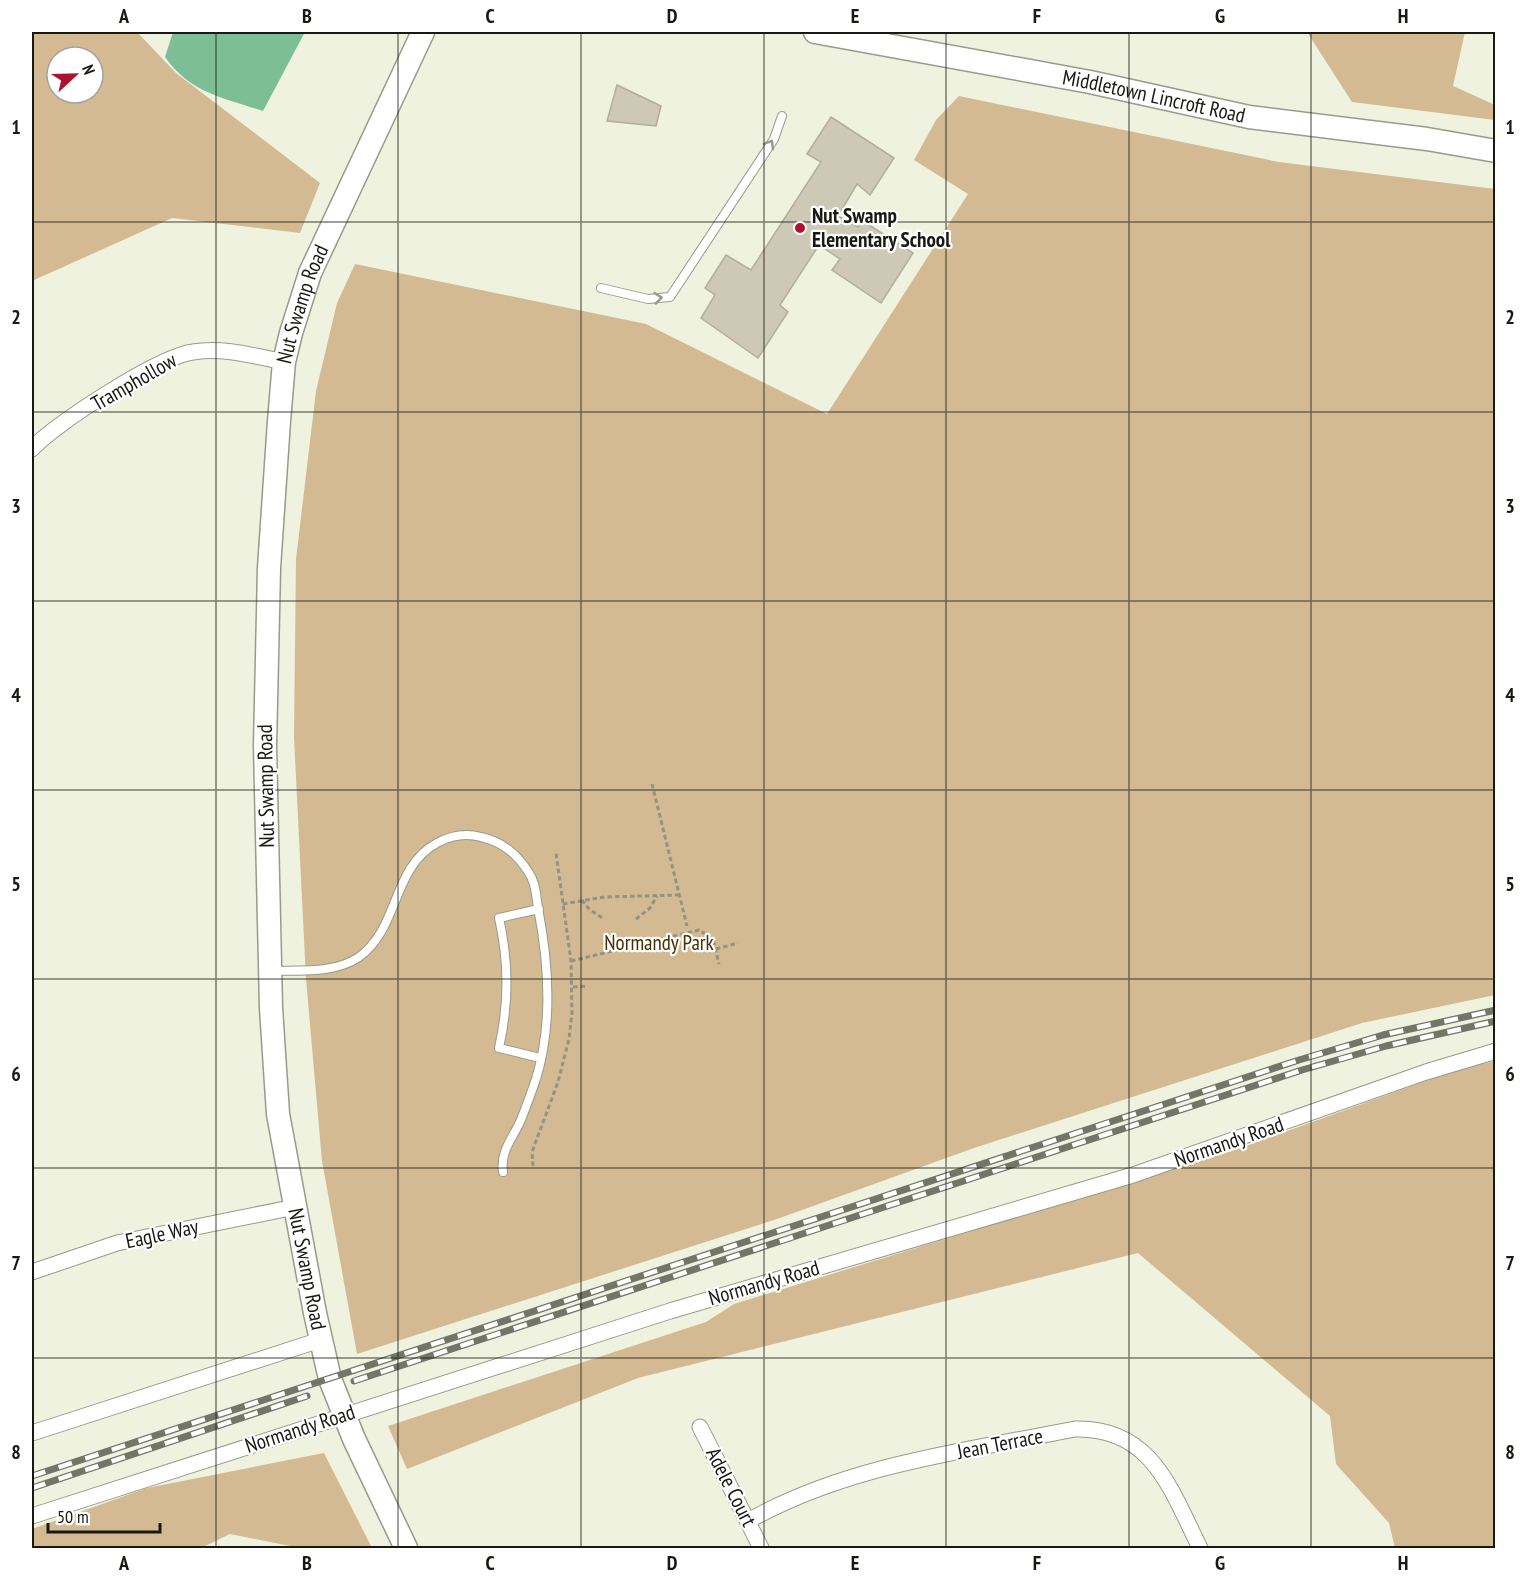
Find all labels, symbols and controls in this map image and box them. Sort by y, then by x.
text: A [118,3,130,29]
text: B [302,3,312,29]
text: C [485,3,495,29]
text: D [667,3,678,29]
text: E [851,3,859,29]
text: F [1033,3,1041,29]
text: G [1215,3,1225,29]
text: H [1398,3,1408,29]
north arrow [45,45,105,105]
text: N [78,62,100,77]
street label: Middletown Lincroft Road [1061,63,1248,129]
text: 1 [11,114,21,140]
text: 1 [1505,114,1515,140]
one-way arrow [763,140,774,150]
place label: Nut Swamp Elementary School [812,202,951,253]
marker: Nut Swamp Elementary School [793,221,807,235]
street label: Nut Swamp Road [270,240,334,366]
one-way arrow [654,292,663,305]
text: 2 [11,304,21,330]
text: 2 [1505,304,1515,330]
street label: Tramphollow [86,346,182,417]
text: 3 [11,493,21,519]
text: 3 [1505,493,1515,519]
text: 4 [11,682,21,708]
text: 4 [1505,682,1515,708]
street label: Nut Swamp Road [251,724,280,848]
text: 5 [11,871,21,897]
text: 5 [1505,871,1515,897]
park label: Normandy Park [604,929,714,956]
text: 6 [11,1061,21,1087]
text: 6 [1505,1061,1515,1087]
street label: Normandy Road [1171,1110,1287,1173]
street label: Nut Swamp Road [282,1206,333,1332]
street label: Eagle Way [123,1213,201,1254]
text: 7 [11,1250,21,1276]
text: 7 [1505,1250,1515,1276]
street label: Normandy Road [705,1254,822,1311]
street label: Normandy Road [241,1398,358,1459]
street label: Jean Terrace [954,1422,1045,1465]
text: 8 [11,1439,21,1465]
text: 8 [1505,1439,1515,1465]
street label: Adele Court [700,1443,763,1531]
scale bar [48,1496,160,1534]
text: 50 m [57,1505,89,1528]
text: A [118,1550,130,1576]
text: B [302,1550,312,1576]
text: C [485,1550,495,1576]
text: D [667,1550,678,1576]
text: E [851,1550,859,1576]
text: F [1033,1550,1041,1576]
text: G [1215,1550,1225,1576]
text: H [1398,1550,1408,1576]

